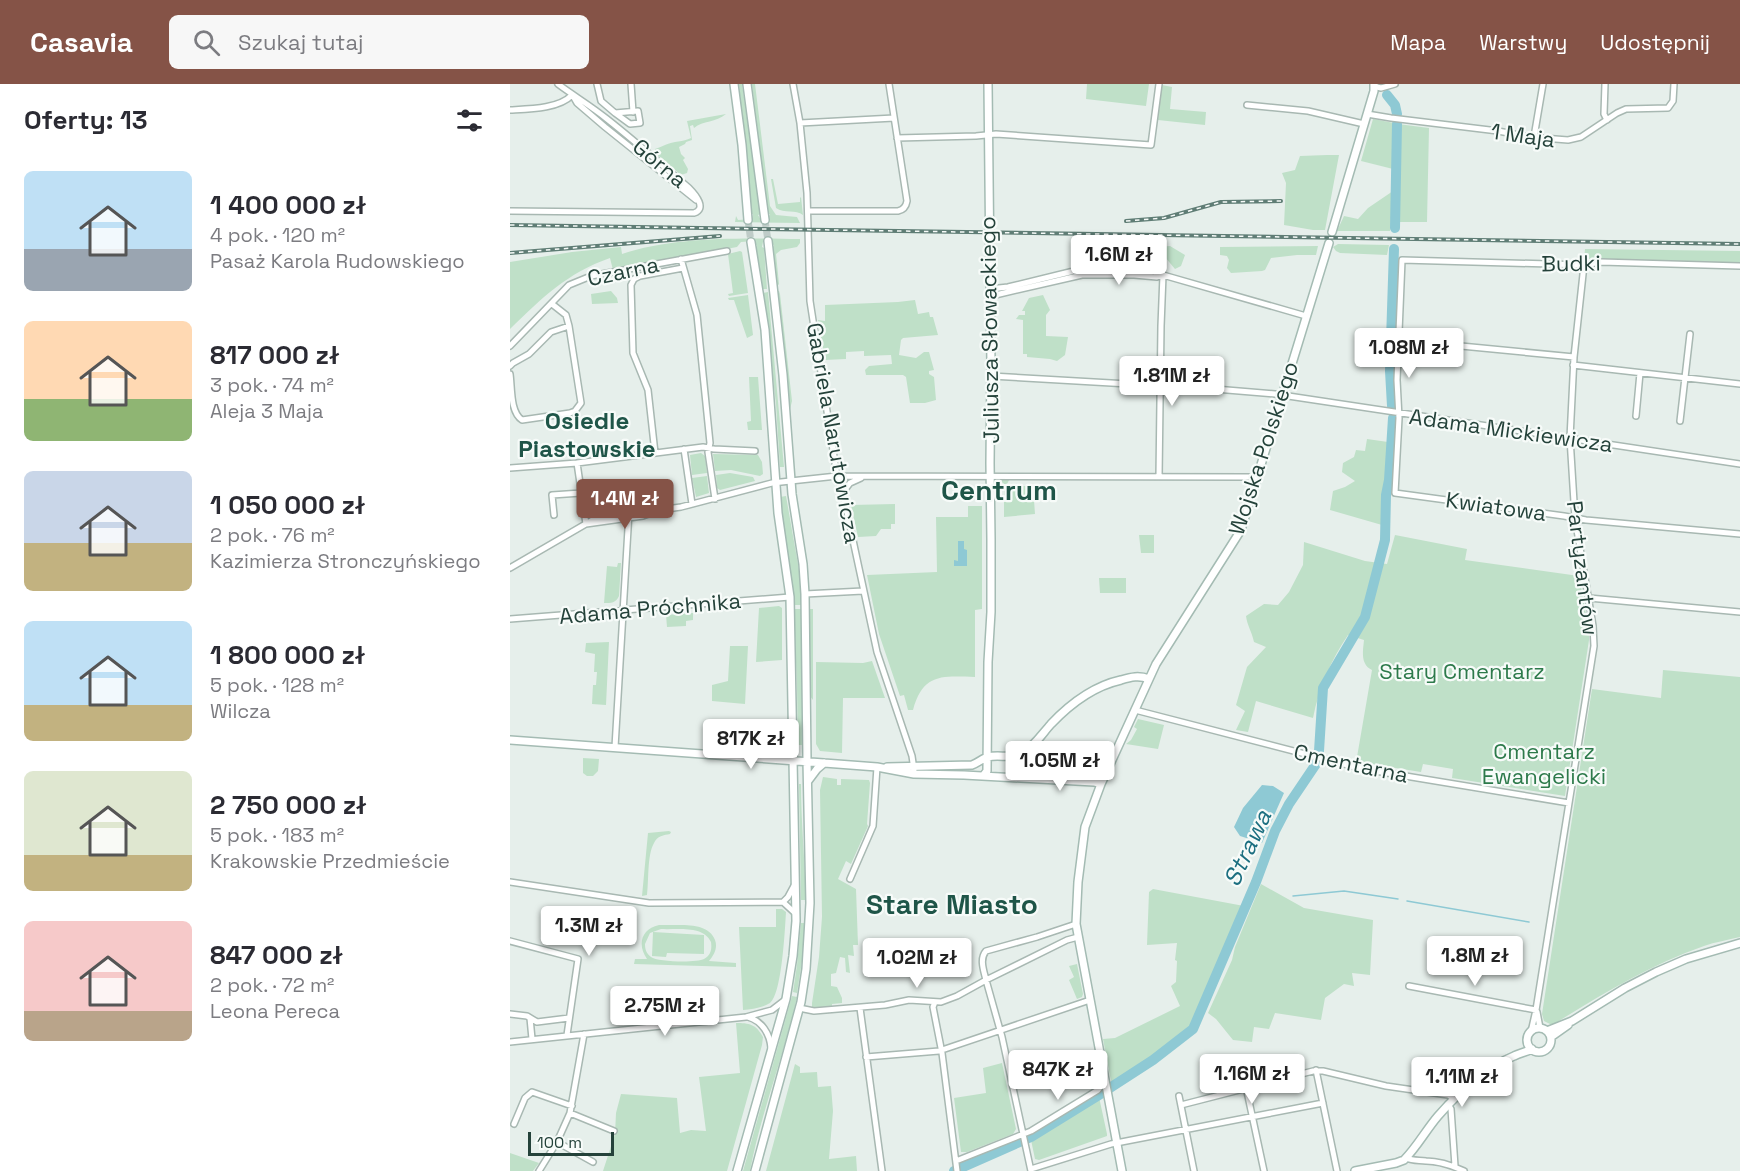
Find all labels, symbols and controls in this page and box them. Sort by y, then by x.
search box [169,15,589,69]
text: Casavia [30,24,133,60]
icon: search [190,26,223,59]
text: Szukaj tutaj [238,28,364,56]
text: Mapa [1390,29,1446,56]
text: Warstwy [1479,29,1567,56]
text: Udostępnij [1600,29,1710,56]
text: Oferty: 13 [24,103,148,137]
icon: filters [453,104,486,137]
street label: 1 Maja [1489,117,1557,153]
street label: Górna [627,132,693,194]
text: 1 400 000 zł [210,188,366,222]
icon: home [72,195,144,267]
street label: Juliusza Słowackiego [973,216,1005,444]
text: 4 pok. · 120 m² [210,222,345,248]
pin: 1.6M zł [1064,235,1174,286]
text: 1.6M zł [1085,241,1153,267]
text: Pasaż Karola Rudowskiego [210,248,465,274]
street label: Budki [1541,248,1601,278]
street label: Czarna [585,250,662,292]
street label: Gabriela Narutowicza [801,320,867,546]
pin: 1.08M zł [1347,328,1471,379]
text: 1.08M zł [1369,334,1449,360]
text: 817 000 zł [210,338,340,372]
icon: home [72,345,144,417]
pin: 1.81M zł [1110,356,1234,407]
street label: Wojska Polskiego [1222,358,1304,538]
text: 1.81M zł [1133,362,1211,388]
text: 3 pok. · 74 m² [210,372,334,398]
text: Aleja 3 Maja [210,398,323,424]
street label: Adama Mickiewicza [1407,402,1615,458]
district label: Osiedle Piastowskie [518,405,656,464]
district label: Centrum [941,472,1057,508]
pin: 1.4M zł [570,479,680,530]
text: 1.4M zł [591,485,659,511]
street label: Kwiatowa [1444,485,1548,527]
text: 1 050 000 zł [210,488,365,522]
icon: home [72,495,144,567]
street label: Partyzantów [1561,499,1605,637]
text: 2 pok. · 76 m² [210,522,335,548]
text: Kazimierza Stronczyńskiego [210,548,481,574]
street label: Adama Próchnika [558,586,742,630]
text: 1 800 000 zł [210,638,365,672]
icon: home [72,645,144,717]
park label: Stary Cmentarz [1379,657,1545,685]
text: 5 pok. · 128 m² [210,672,344,698]
text: Wilcza [210,698,271,724]
pin: 817K zł [696,719,806,770]
text: 817K zł [717,725,785,751]
street label: Cmentarna [1291,737,1411,789]
park label: Cmentarz Ewangelicki [1482,737,1606,790]
pin: 1.05M zł [998,741,1122,792]
text: 1.05M zł [1020,747,1100,773]
text: 2 750 000 zł [210,788,367,822]
icon: home [72,795,144,867]
water label: Strawa [1216,805,1278,891]
text: 5 pok. · 183 m² [210,822,344,848]
text: Krakowskie Przedmieście [210,848,450,874]
district label: Stare Miasto [866,886,1038,922]
pin: 1.3M zł [534,906,644,957]
text: 1.3M zł [555,912,623,938]
pin: 1.8M zł [1420,936,1530,987]
text: 847 000 zł [210,938,343,972]
pin: 1.02M zł [855,938,979,989]
text: 1.8M zł [1441,942,1509,968]
text: 1.02M zł [877,944,957,970]
icon: home [72,945,144,1017]
text: 2 pok. · 72 m² [210,972,334,998]
pin: 2.75M zł [603,986,727,1037]
text: 2.75M zł [624,992,706,1018]
text: Leona Pereca [210,998,340,1024]
pin: 847K zł [1003,1050,1113,1101]
pin: 1.16M zł [1190,1054,1314,1105]
text: 847K zł [1022,1056,1094,1082]
pin: 1.11M zł [1400,1057,1524,1108]
text: 1.16M zł [1214,1060,1290,1086]
text: 1.11M zł [1425,1063,1499,1089]
scale bar [528,1129,614,1156]
text: 100 m [537,1132,582,1153]

